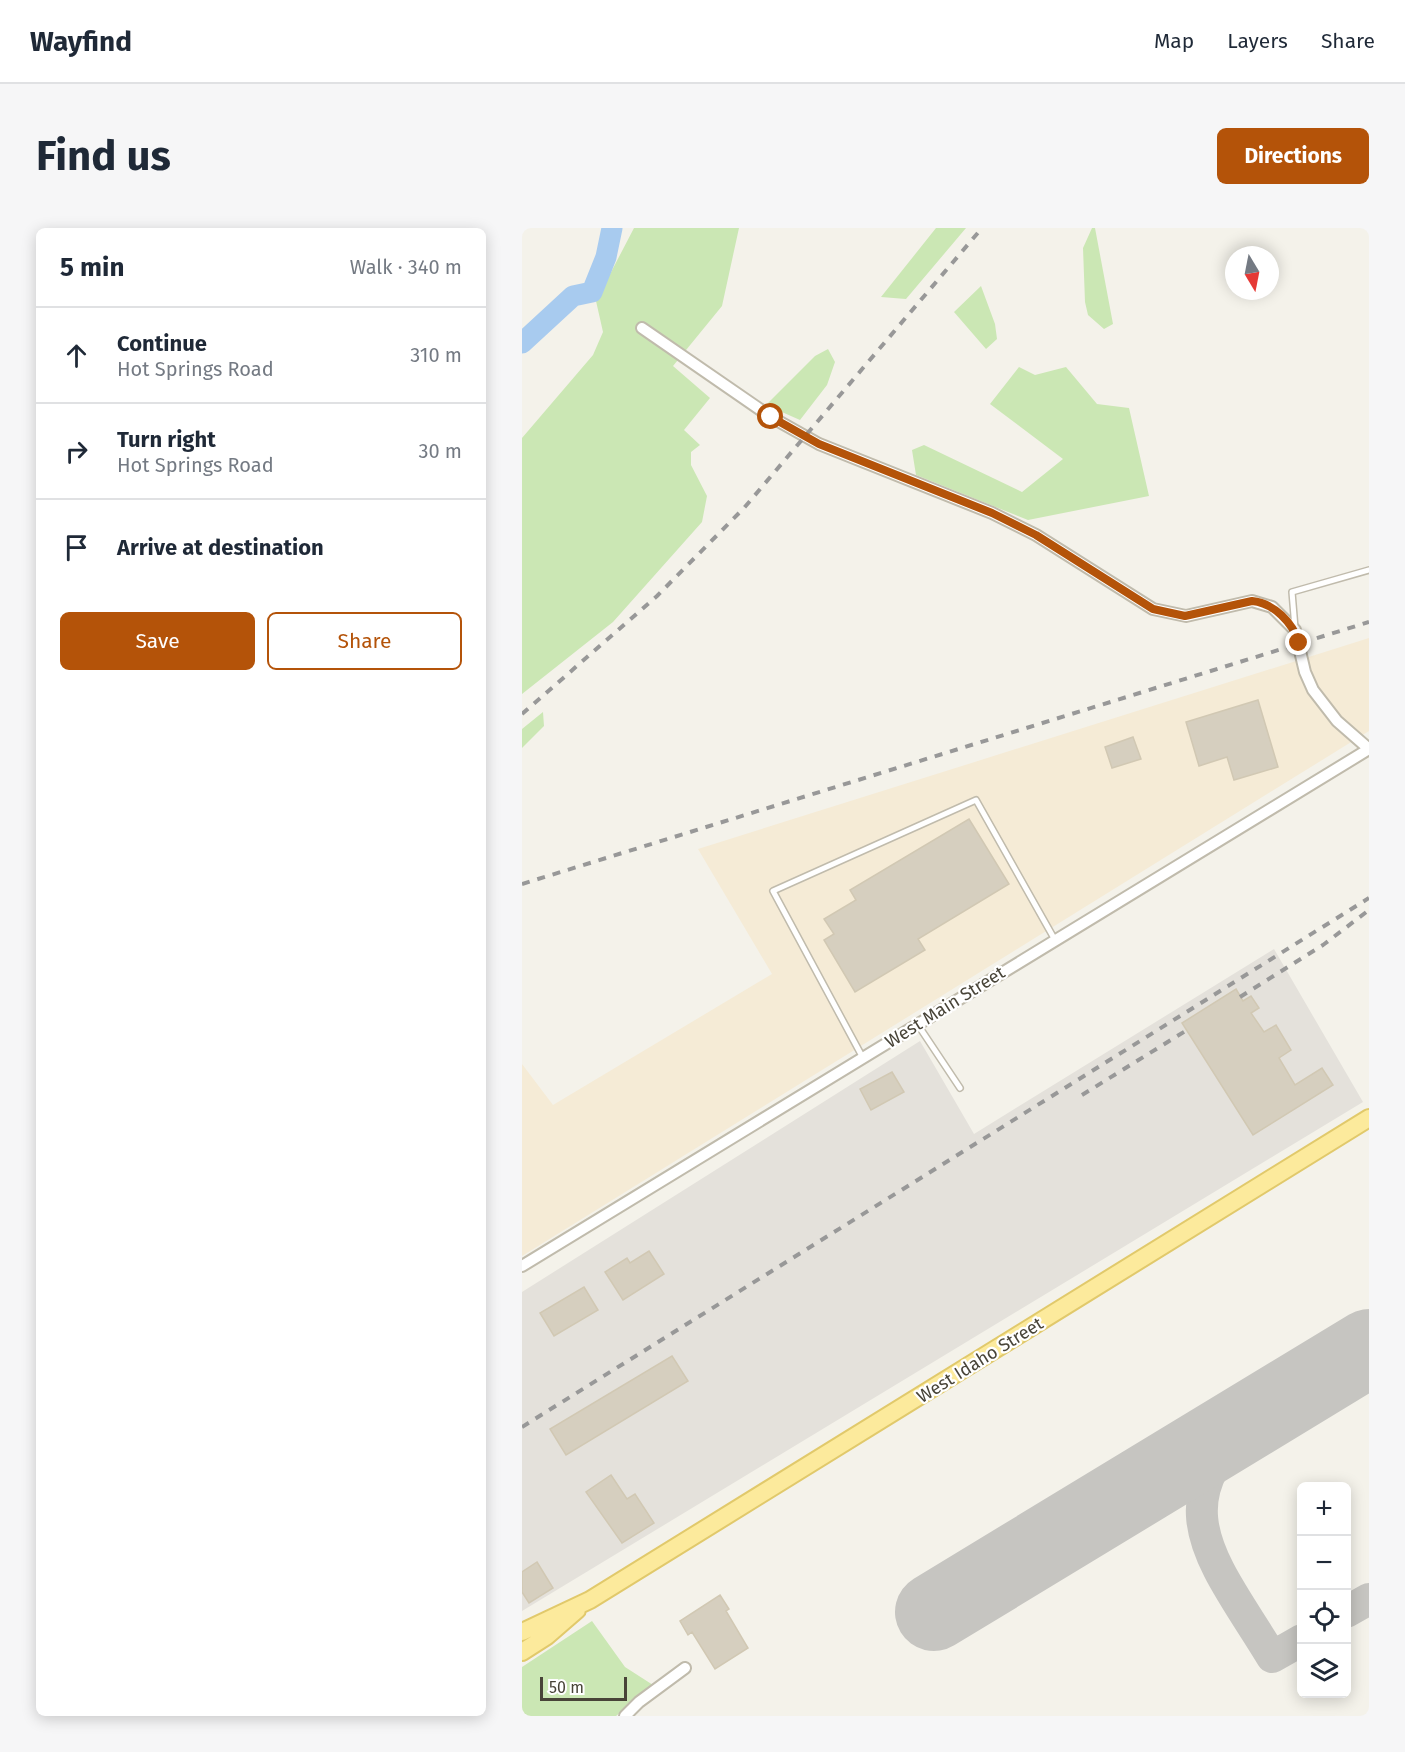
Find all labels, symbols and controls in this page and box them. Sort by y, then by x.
text: Wayfind [30,25,132,58]
text: Map [1154,28,1194,54]
text: Layers [1227,28,1288,54]
text: Share [1321,28,1375,54]
button: Directions [1217,128,1369,184]
text: Find us [36,131,171,181]
north arrow [1225,246,1279,300]
text: 5 min [60,252,124,283]
text: Walk · 340 m [350,255,462,279]
text: Continue [117,330,207,357]
icon: ahead [60,339,93,372]
text: 310 m [410,343,462,367]
text: Hot Springs Road [117,357,274,381]
route start [757,403,783,429]
text: Turn right [117,426,216,453]
icon: right [60,435,93,468]
text: 30 m [418,439,462,463]
text: Hot Springs Road [117,453,274,477]
icon: arrive [60,531,93,564]
text: Arrive at destination [117,534,324,561]
button: Save [60,612,255,670]
button: Share [267,612,462,670]
route end [1285,629,1311,655]
street label: West Main Street [881,961,1009,1053]
street label: West Idaho Street [913,1312,1048,1408]
map controls [1297,1482,1351,1698]
button: + [1297,1482,1351,1536]
button: − [1297,1536,1351,1590]
button: locate [1297,1590,1351,1644]
button: layers [1297,1644,1351,1698]
scale bar [540,1674,627,1702]
text: 50 m [549,1678,584,1697]

